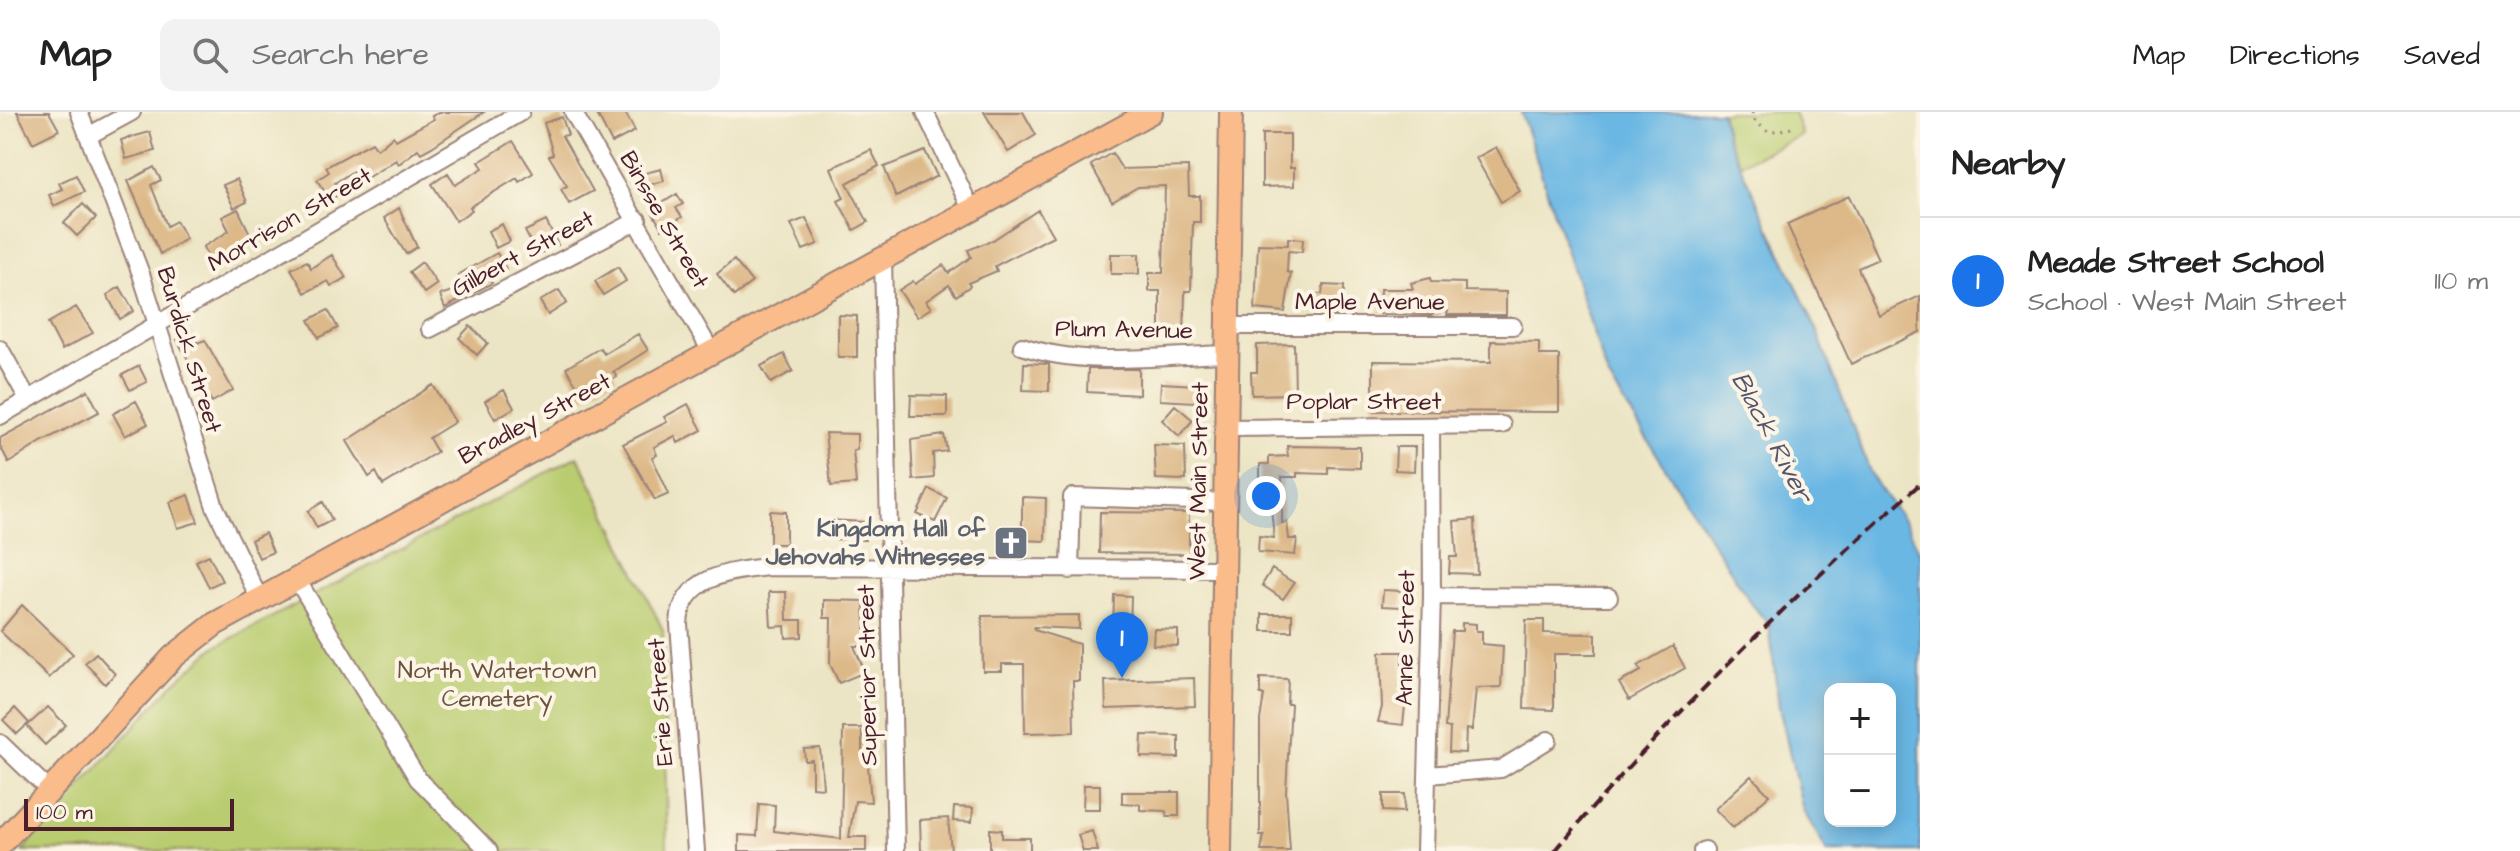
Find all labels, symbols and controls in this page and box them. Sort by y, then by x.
search box [160,19,720,91]
text: Map [40,29,112,81]
icon: search [188,33,232,77]
text: Search here [252,34,429,76]
text: Map [2133,36,2186,75]
text: Directions [2230,36,2360,75]
text: Saved [2404,36,2480,75]
text: Nearby [1952,140,2066,188]
street label: Binsse Street [611,145,717,295]
street label: Morrison Street [202,159,379,281]
street label: Gilbert Street [446,202,601,306]
text: Meade Street School [2028,242,2324,284]
street label: Burdick Street [148,263,230,437]
text: 1 [1976,263,1980,299]
text: 110 m [2434,263,2488,299]
text: School · West Main Street [2028,284,2347,320]
street label: Maple Avenue [1295,285,1445,319]
street label: Plum Avenue [1055,312,1193,348]
street label: Bradley Street [453,364,618,474]
water label: Black River [1723,365,1823,511]
street label: West Main Street [1180,381,1218,580]
street label: Poplar Street [1286,385,1442,419]
your location [1246,476,1286,516]
place label: Kingdom Hall of Jehovahs Witnesses [765,512,986,574]
church icon: Kingdom Hall of Jehovahs Witnesses [992,524,1030,562]
street label: Anne Street [1388,569,1424,706]
street label: Superior Street [849,584,887,766]
pin: 1 [1096,612,1148,678]
street label: Erie Street [640,637,682,767]
park label: North Watertown Cemetery [398,654,596,717]
map controls [1824,683,1896,827]
button: + [1824,683,1896,755]
button: − [1824,755,1896,827]
scale bar [24,795,234,831]
text: 100 m [36,797,93,828]

